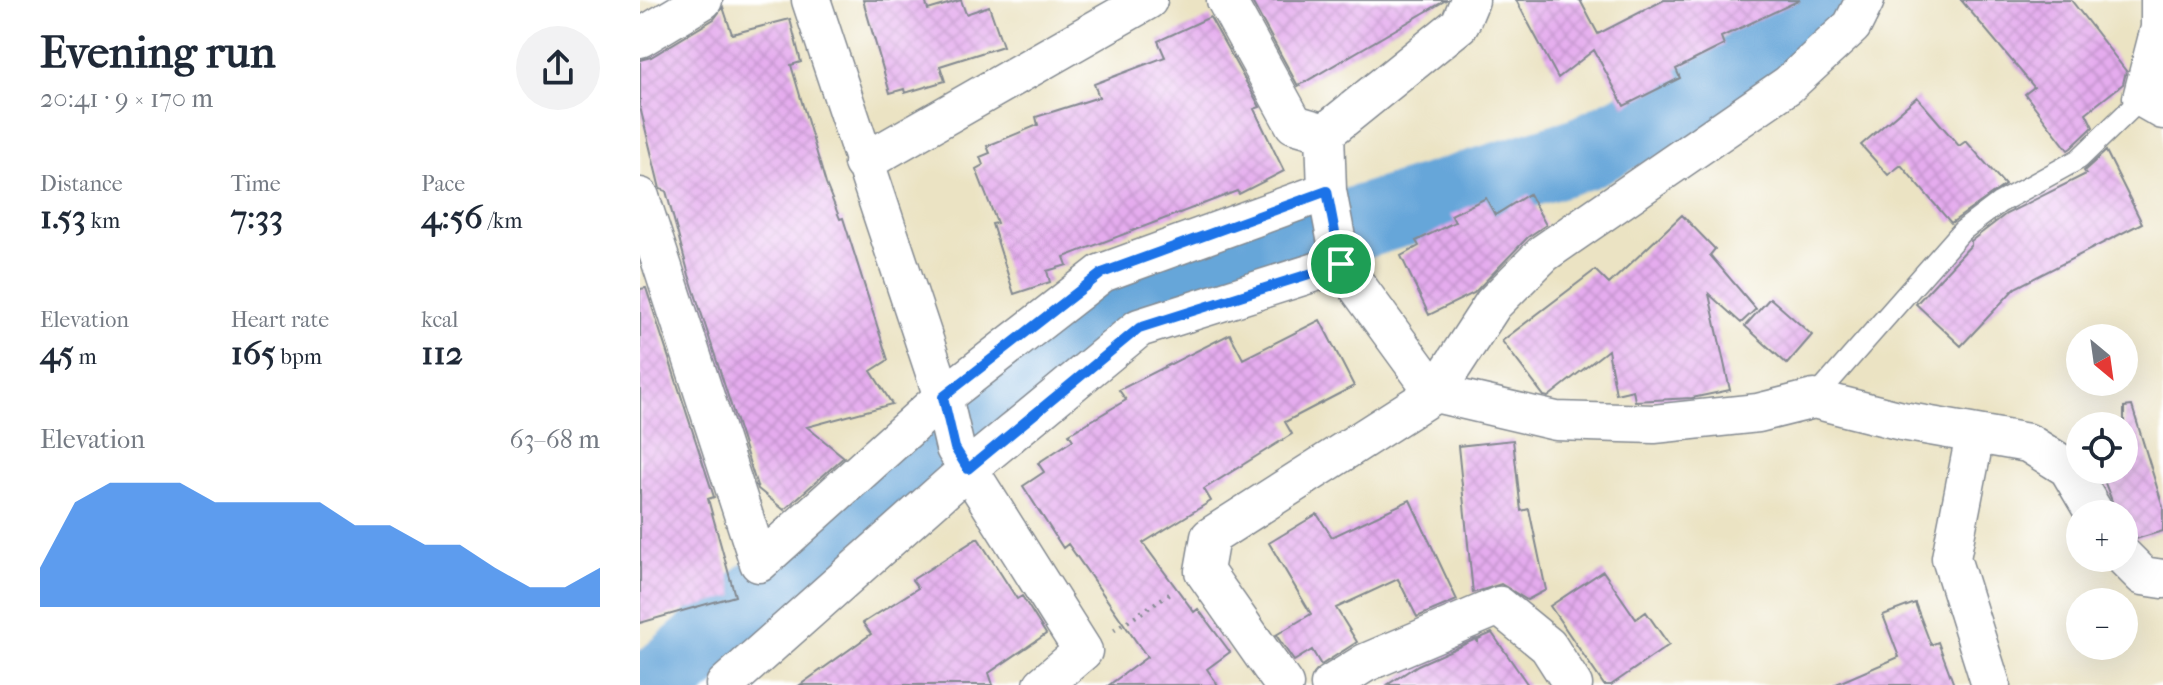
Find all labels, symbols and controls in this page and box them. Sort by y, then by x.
button: share [516,26,600,110]
text: Evening run [40,27,275,78]
text: 20:41 · 9 × 170 m [40,83,213,114]
text: Distance [40,171,123,197]
text: Time [231,171,281,197]
text: Pace [421,171,465,197]
text: 1.53 [40,197,86,237]
text: 7:33 [231,197,283,237]
text: 4:56 [421,197,483,237]
text: km [86,208,120,234]
text: /km [483,208,522,234]
pin [1307,230,1375,298]
icon: arrive [1319,242,1363,286]
text: Elevation [40,307,129,333]
text: Heart rate [231,307,329,333]
text: kcal [421,307,458,333]
north arrow [2066,324,2138,396]
map controls [2066,324,2138,660]
text: 45 [40,333,74,373]
text: 165 [231,333,276,373]
text: 112 [421,333,463,373]
text: m [74,344,97,370]
text: bpm [276,344,322,370]
button: locate [2066,412,2138,484]
text: Elevation [40,424,145,455]
text: 63–68 m [510,424,600,455]
button: + [2066,500,2138,572]
button: − [2066,588,2138,660]

